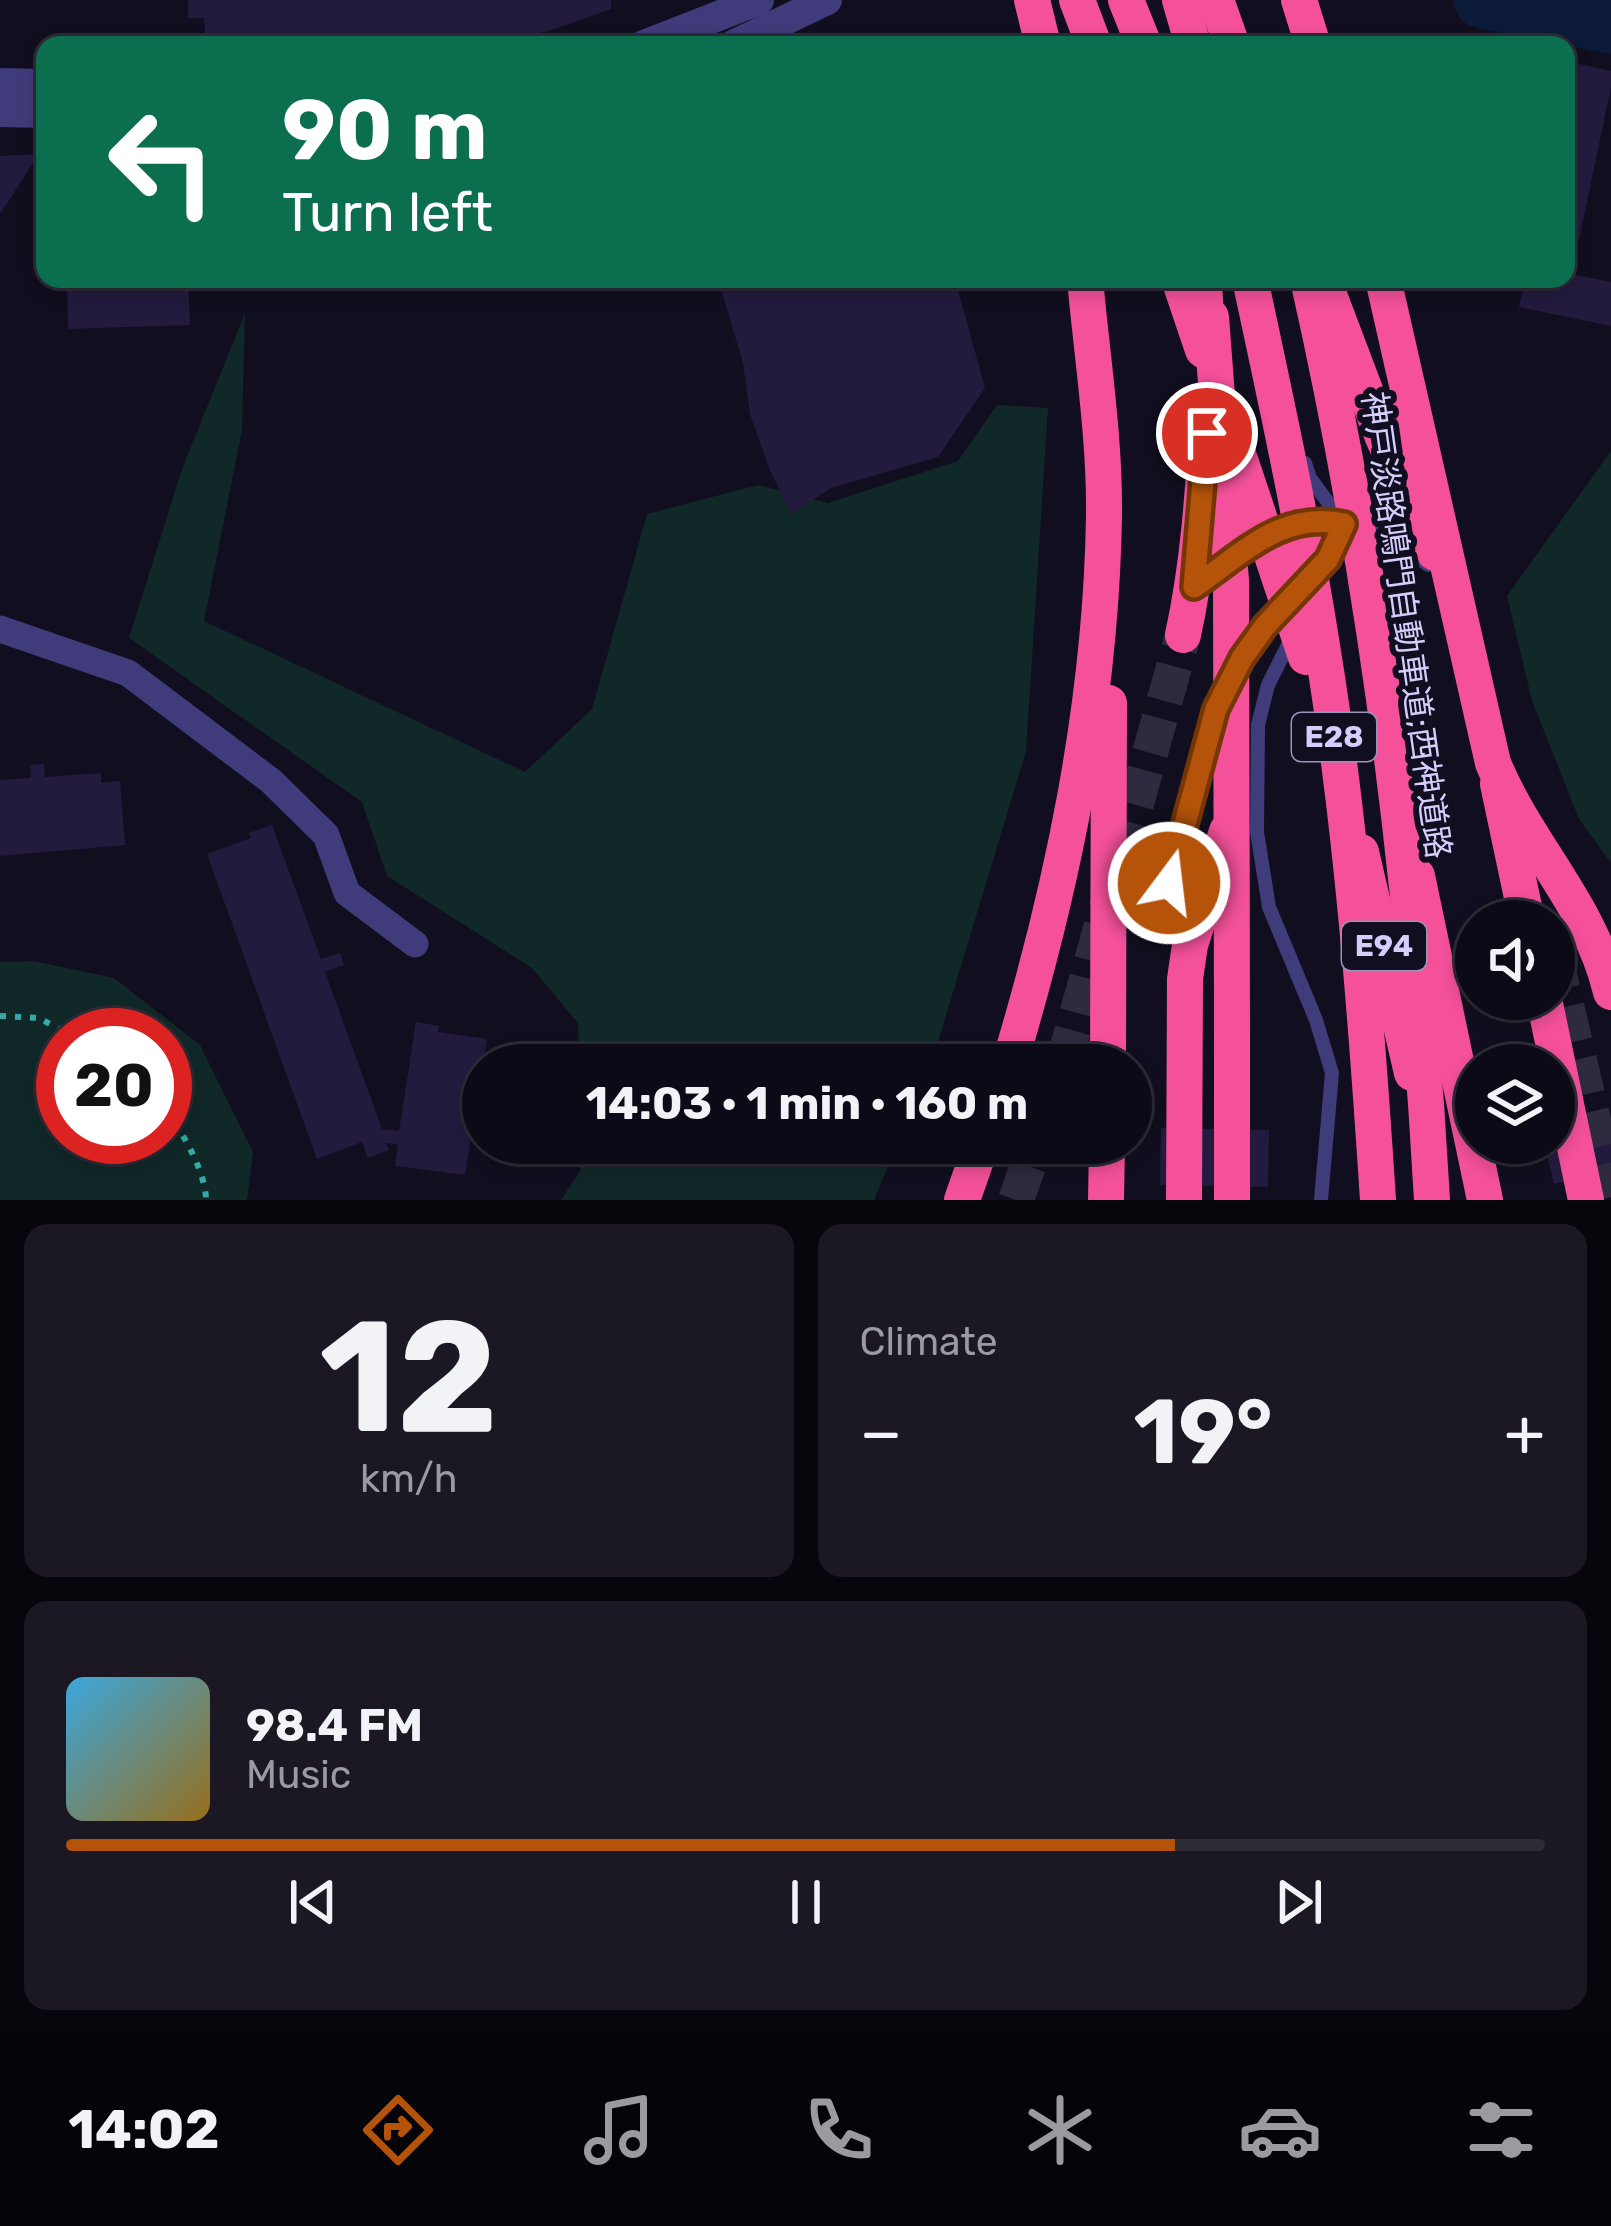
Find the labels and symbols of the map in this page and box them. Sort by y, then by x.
pin [1156,382,1258,484]
street label: 神戸淡路鳴門自動車道;西神道路 [1354,389,1459,861]
road number: E28 [1292,713,1376,761]
position arrow [1106,820,1232,946]
road number: E94 [1342,922,1426,970]
speed limit sign: 20 [36,1008,192,1164]

